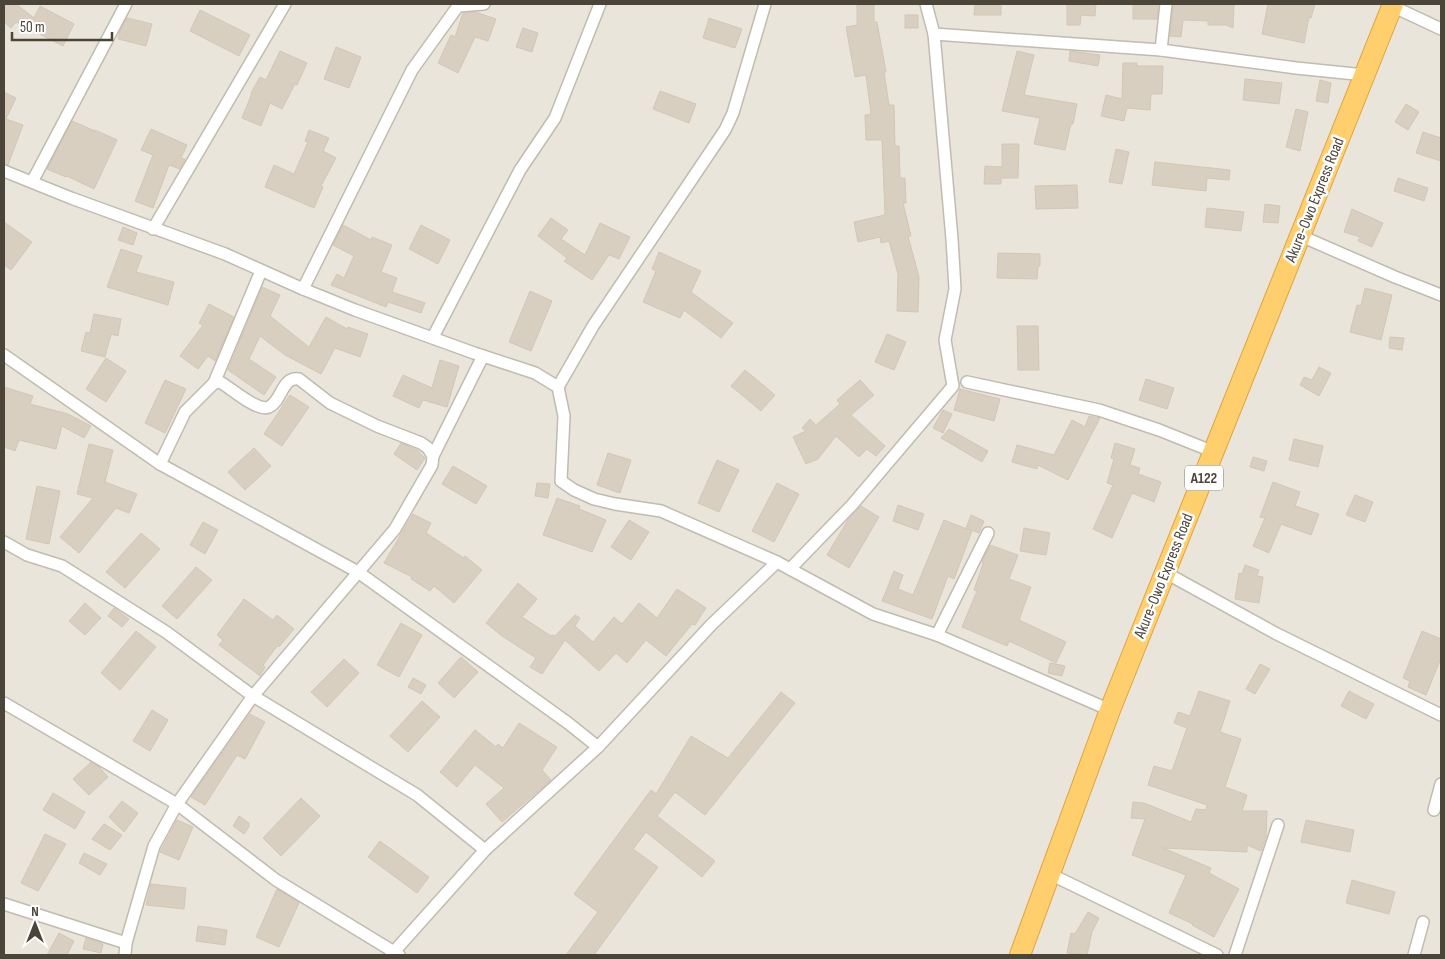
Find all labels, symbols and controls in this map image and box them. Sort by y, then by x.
scale bar [12,10,112,42]
text: 50 m [20,18,45,37]
street label: Akure-Owo Express Road [1281,135,1349,266]
road number: A122 [1185,466,1223,490]
street label: Akure-Owo Express Road [1130,511,1198,642]
north arrow [10,899,60,949]
text: N [31,903,39,920]

